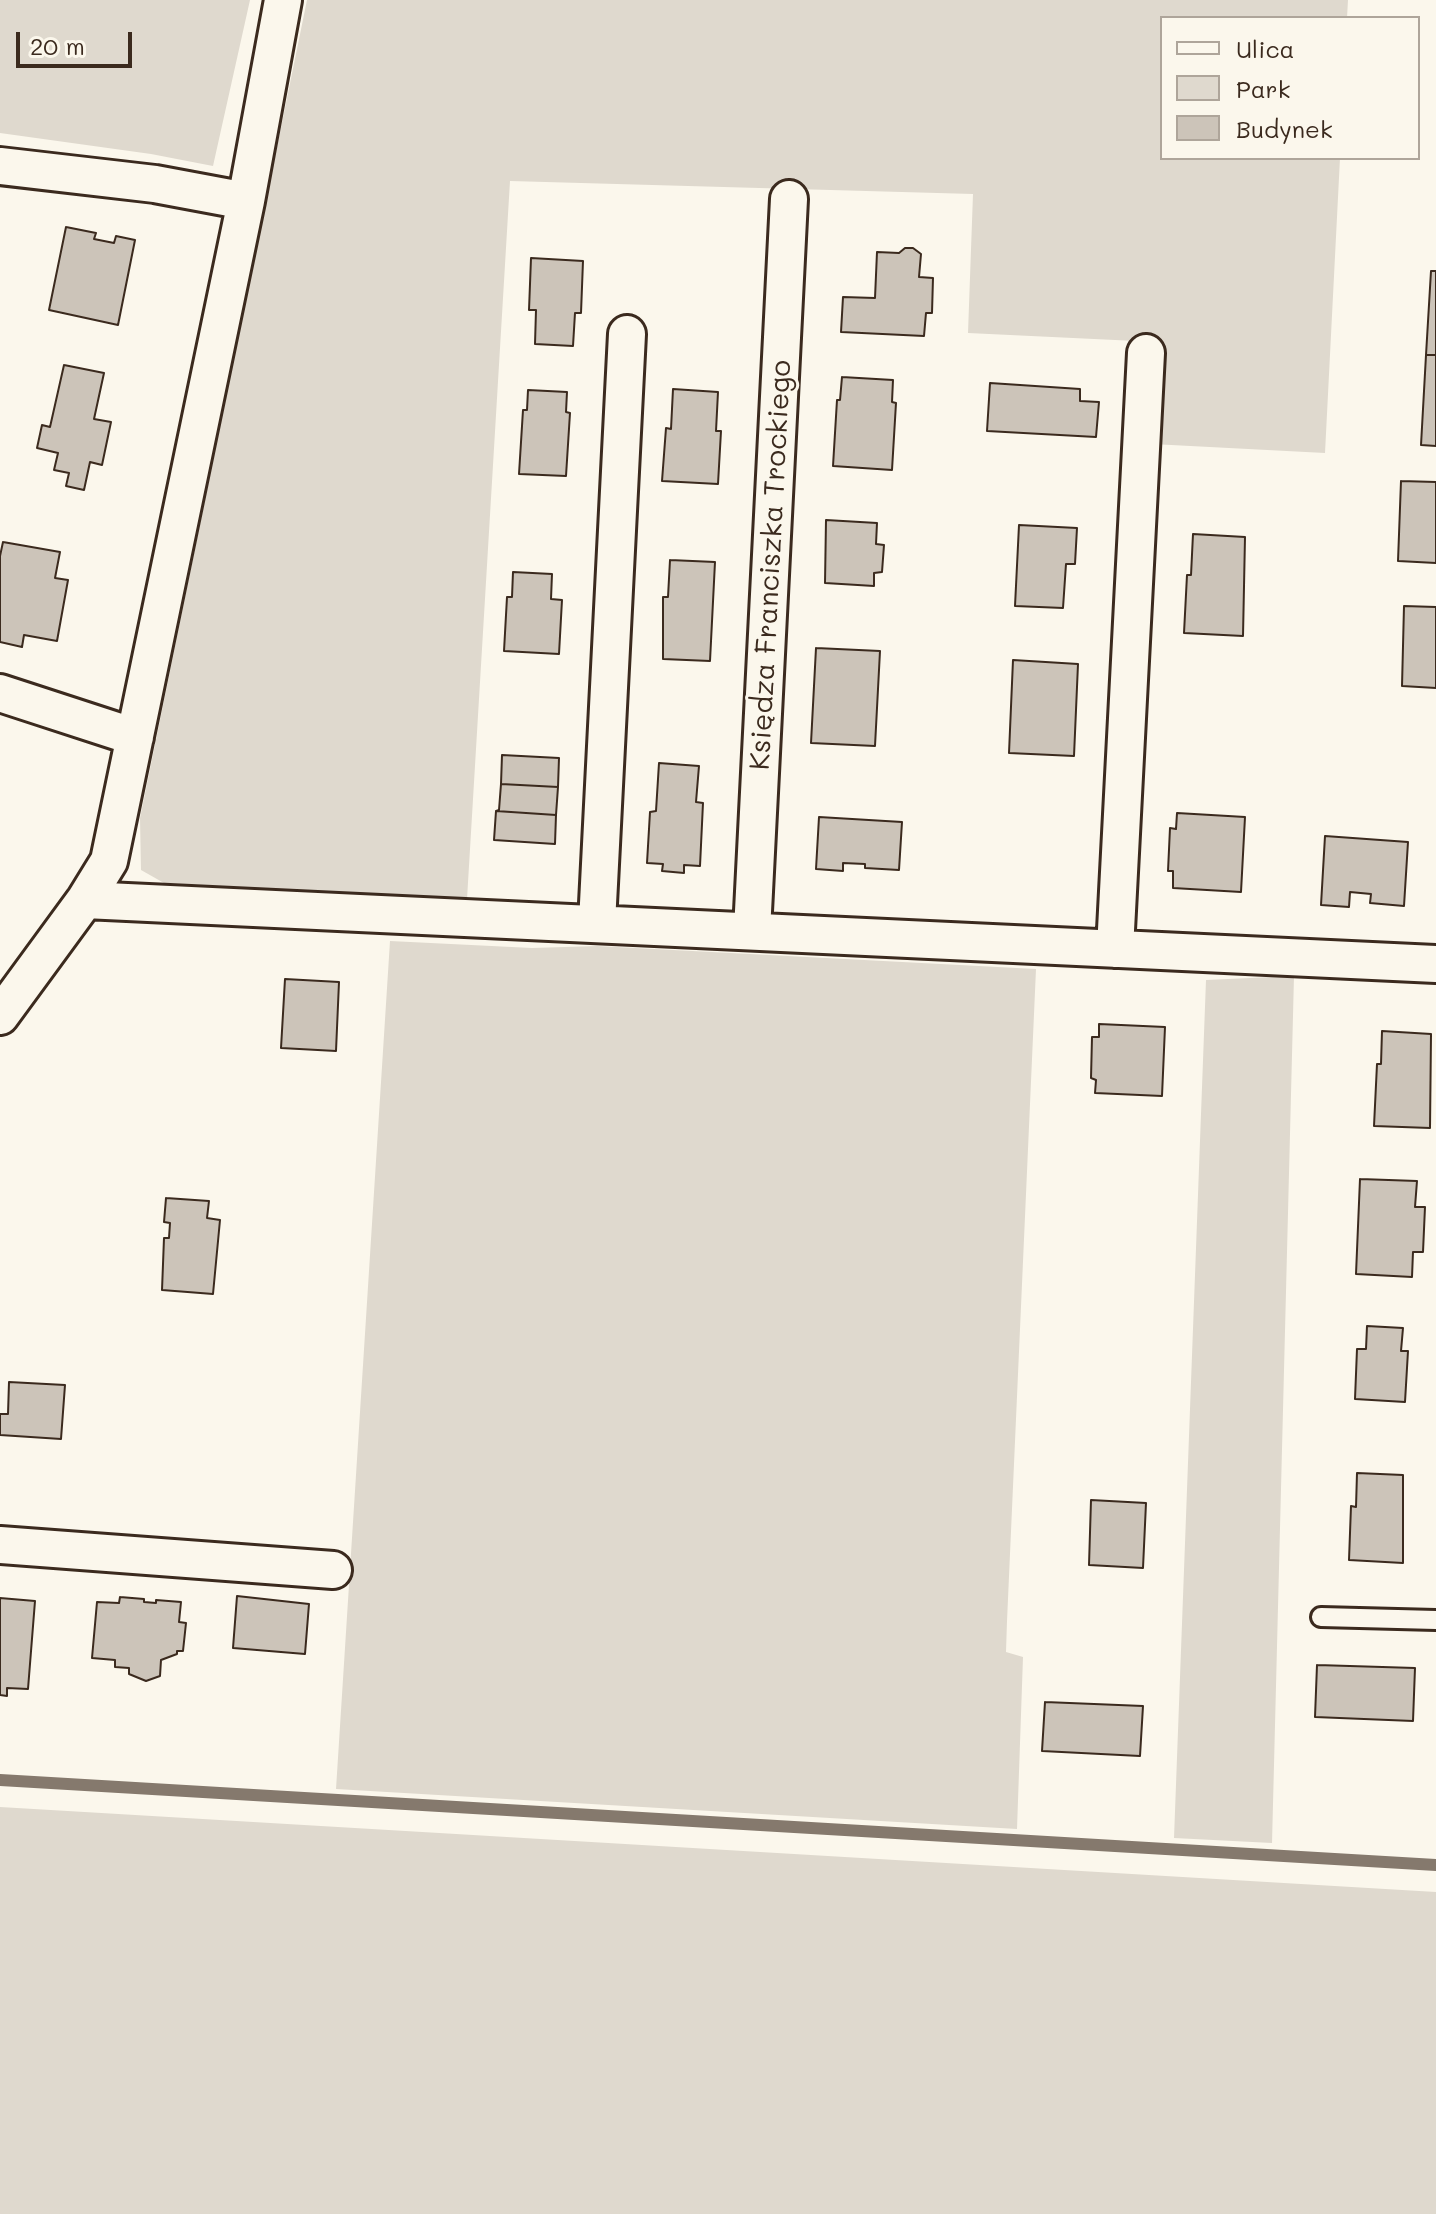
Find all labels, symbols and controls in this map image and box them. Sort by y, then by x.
scale bar [20,16,136,66]
legend [1160,16,1420,160]
text: 20 m [30,30,85,61]
text: Ulica [1236,33,1294,64]
text: Park [1236,73,1290,104]
text: Budynek [1236,113,1333,144]
street label: Księdza Franciszka Trockiego [743,359,799,771]

